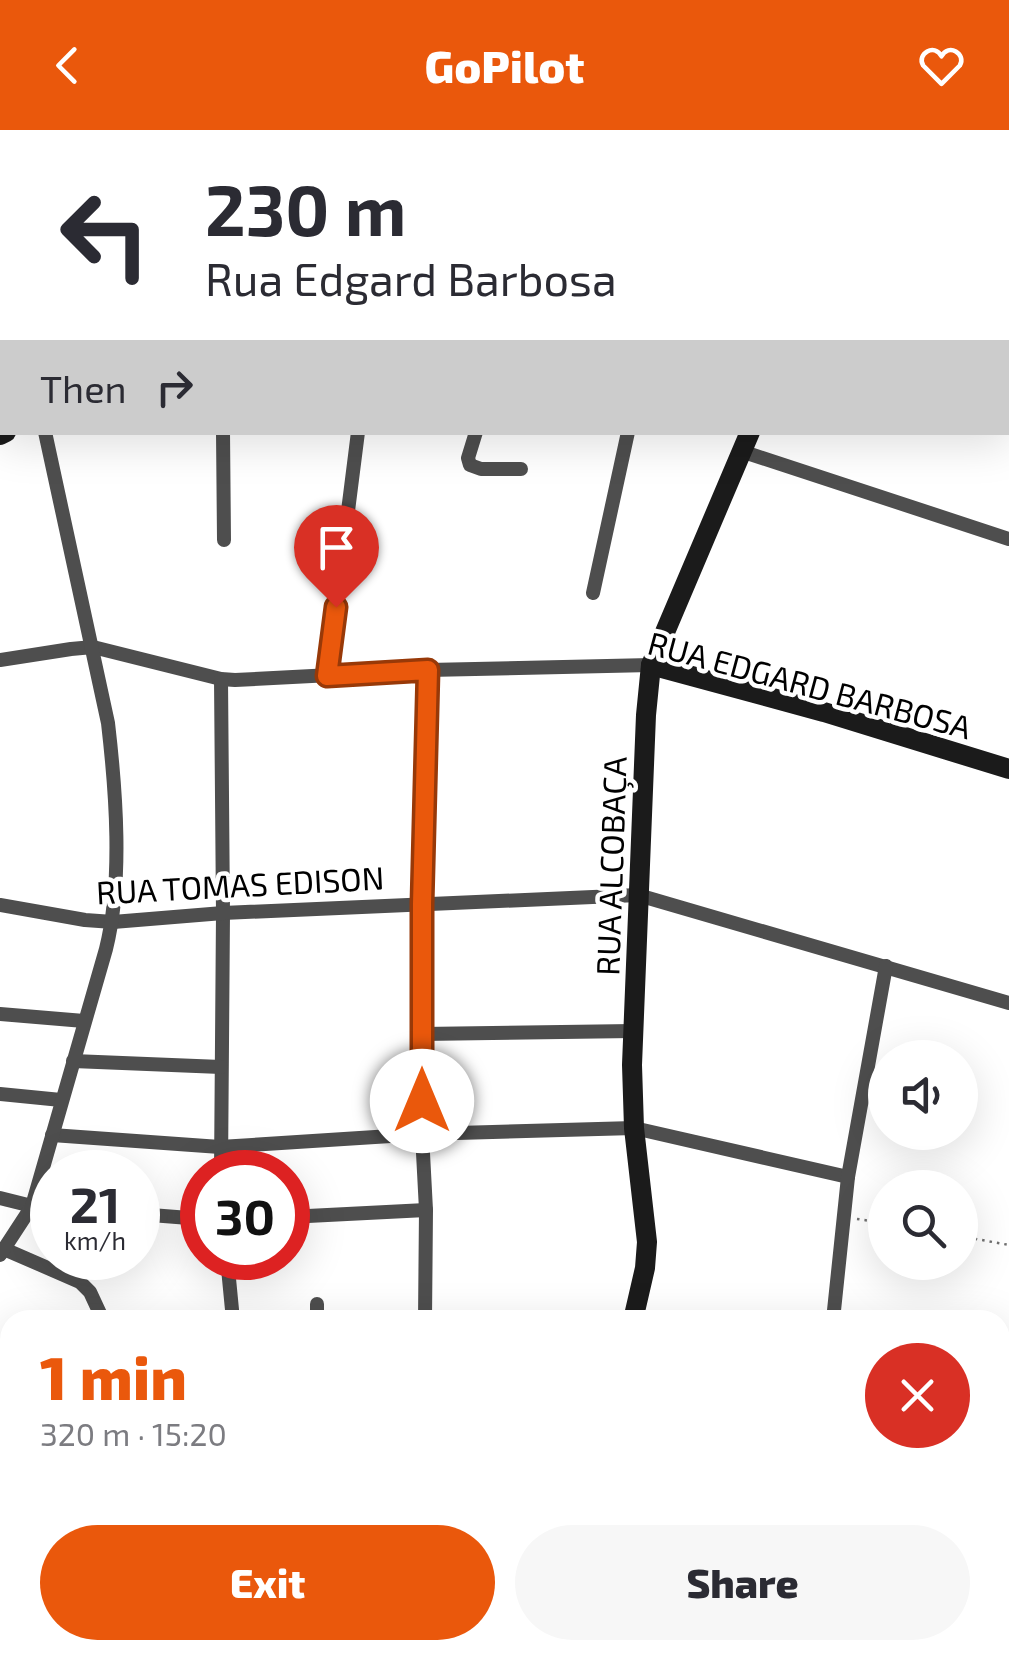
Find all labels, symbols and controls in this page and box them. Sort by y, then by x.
icon: back [40,38,95,93]
text: GoPilot [425,38,584,92]
icon: heart [914,38,969,93]
text: 230 m [205,166,406,250]
icon: left [40,170,170,300]
text: Rua Edgard Barbosa [205,251,617,305]
icon: right [147,360,202,415]
text: Then [40,365,127,411]
pin [294,505,379,608]
icon: arrive [309,520,364,575]
street label: RUA EDGARD BARBOSA [644,623,976,745]
street label: RUA ALCOBAÇA [587,756,635,976]
street label: RUA TOMAS EDISON [95,857,385,911]
map controls [868,1040,978,1280]
button: sound [868,1040,978,1150]
position arrow [370,1049,474,1153]
speed limit sign: 30 [180,1150,310,1280]
button: search [868,1170,978,1280]
text: 21 [70,1173,120,1233]
text: km/h [64,1225,126,1255]
text: 1 min [40,1340,187,1412]
button: close [865,1343,970,1448]
text: 320 m · 15:20 [40,1414,227,1452]
button: Exit [40,1525,495,1640]
button: Share [515,1525,970,1640]

